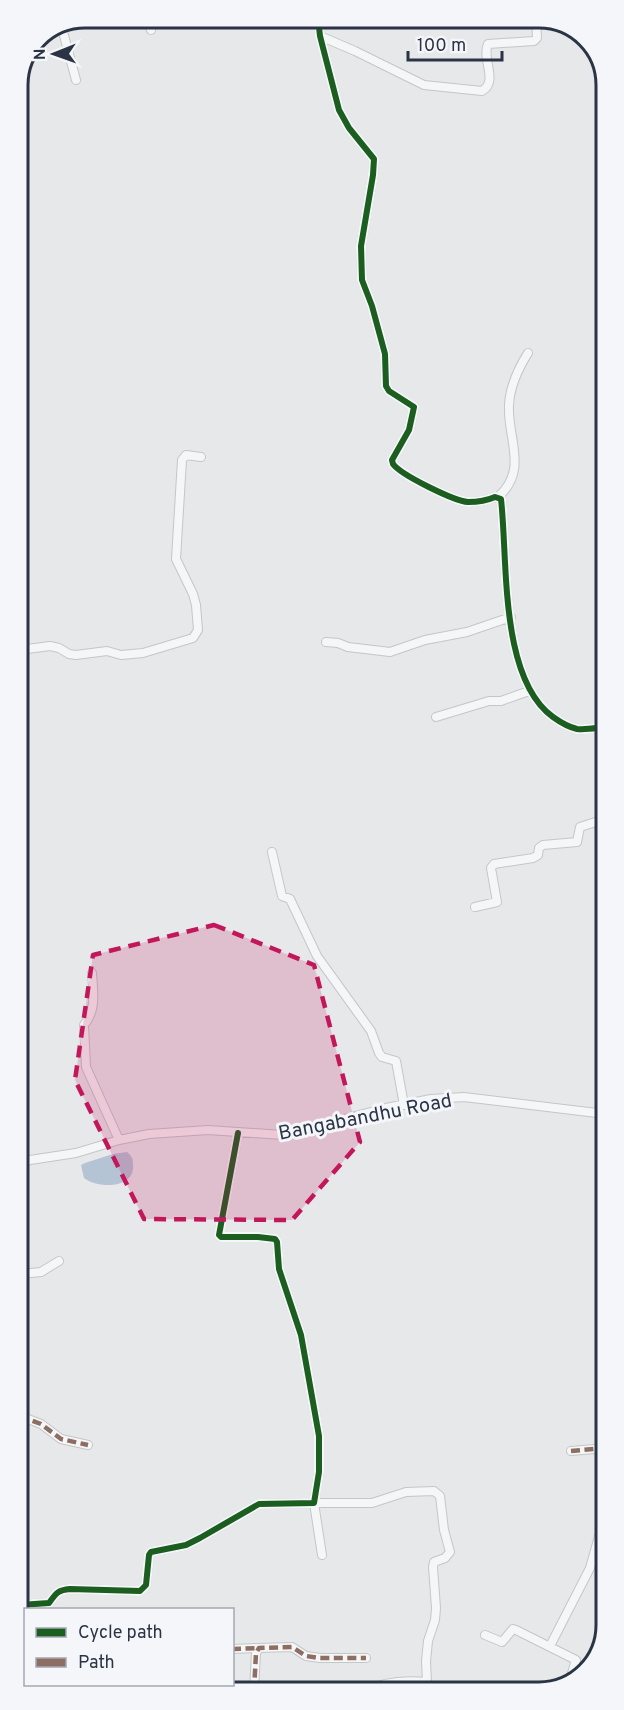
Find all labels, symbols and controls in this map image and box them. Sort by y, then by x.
north arrow [24,24,84,84]
scale bar [408,24,502,62]
text: 100 m [417,35,466,58]
text: N [31,48,51,60]
street label: Bangabandhu Road [276,1088,454,1148]
legend [24,1608,234,1686]
text: Cycle path [78,1622,163,1645]
text: Path [78,1652,115,1675]

